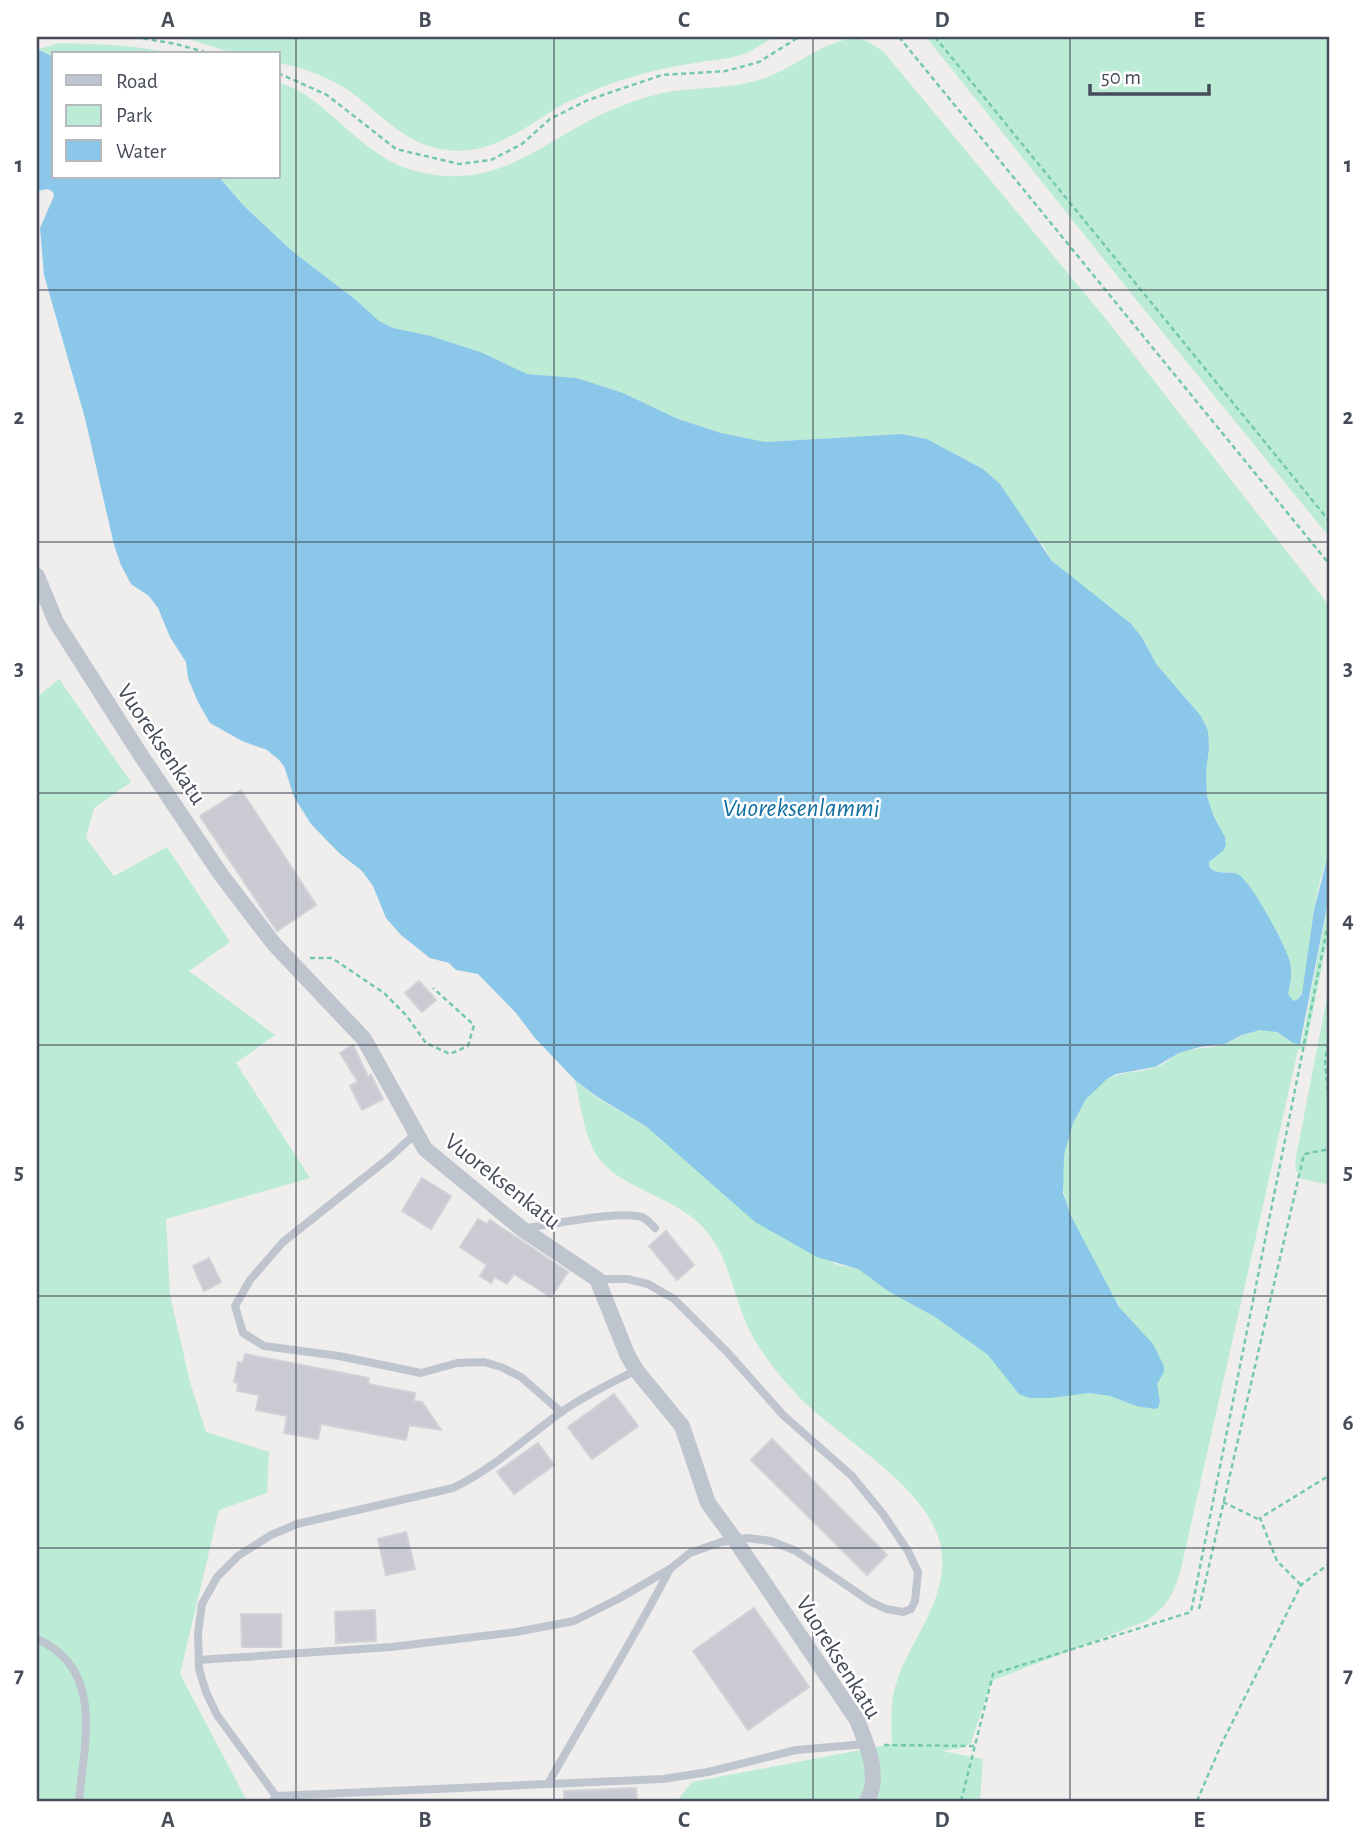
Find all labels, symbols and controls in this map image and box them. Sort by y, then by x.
text: A [161,9,175,32]
text: B [418,9,432,32]
text: C [678,9,690,32]
text: D [934,9,950,32]
text: E [1193,9,1205,32]
legend [52,52,280,178]
scale bar [1090,52,1210,96]
text: 50 m [1101,67,1141,88]
text: Road [116,71,158,92]
text: Park [116,105,153,126]
text: Water [116,141,166,162]
text: 1 [15,154,23,177]
text: 1 [1344,154,1352,177]
text: 2 [14,406,25,429]
text: 2 [1343,406,1354,429]
text: 3 [14,657,24,680]
text: 3 [1343,657,1353,680]
street label: Vuoreksenkatu [112,680,210,809]
water label: Vuoreksenlammi [723,795,880,821]
text: 4 [13,909,25,932]
text: 4 [1342,909,1354,932]
street label: Vuoreksenkatu [440,1129,565,1234]
text: 5 [14,1161,24,1184]
text: 5 [1343,1161,1353,1184]
text: 6 [13,1412,25,1435]
text: 6 [1342,1412,1354,1435]
street label: Vuoreksenkatu [791,1592,885,1723]
text: 7 [14,1664,24,1687]
text: 7 [1343,1664,1353,1687]
text: A [161,1809,175,1832]
text: B [418,1809,432,1832]
text: C [678,1809,690,1832]
text: D [934,1809,950,1832]
text: E [1193,1809,1205,1832]

